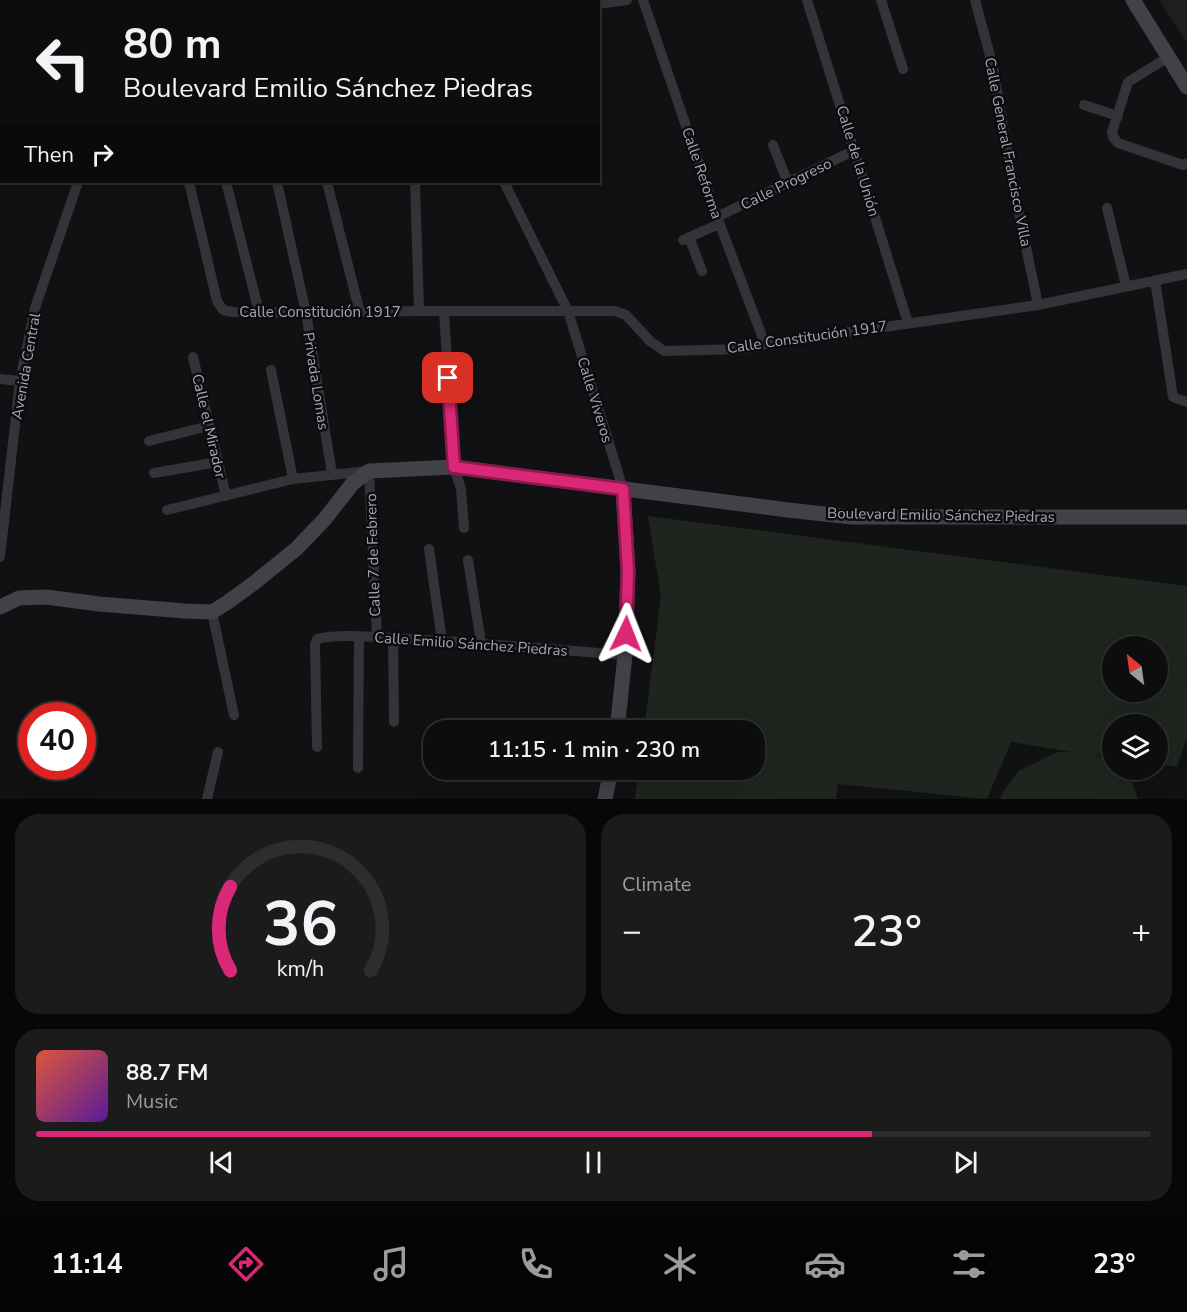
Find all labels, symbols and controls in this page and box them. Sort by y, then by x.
text: 80 m [123,16,222,73]
icon: left [24,24,102,102]
street label: Calle General Francisco Villa [980,56,1036,248]
text: Boulevard Emilio Sánchez Piedras [123,70,533,107]
street label: Calle de la Unión [832,103,884,219]
street label: Calle Reforma [677,125,727,221]
icon: right [86,138,119,171]
text: Then [24,140,74,170]
street label: Calle Progreso [737,153,835,215]
street label: Calle Constitución 1917 [239,302,401,322]
street label: Avenida Central [7,311,45,421]
street label: Calle Constitución 1917 [726,316,888,358]
street label: Privada Lomas [298,331,334,431]
pin [422,352,473,403]
street label: Calle Viveros [572,355,618,445]
icon: arrive [431,361,464,394]
street label: Calle el Mirador [187,372,231,481]
street label: Calle 7 de Febrero [361,493,385,617]
street label: Boulevard Emilio Sánchez Piedras [827,503,1055,527]
position arrow [594,602,658,666]
street label: Calle Emilio Sánchez Piedras [374,627,568,661]
north arrow [1102,636,1168,702]
map controls [1102,636,1168,780]
speed limit sign: 40 [18,702,96,780]
button: layers [1102,714,1168,780]
text: 11:15 · 1 min · 230 m [488,735,700,765]
text: Climate [622,871,691,898]
text: 36 [263,882,338,967]
text: 23° [851,901,922,962]
text: − [622,909,642,954]
text: + [1131,909,1151,954]
text: km/h [277,954,324,984]
text: 88.7 FM [126,1058,208,1088]
text: Music [126,1088,178,1115]
icon: previous [205,1146,238,1179]
icon: pause [577,1146,610,1179]
icon: next [949,1146,982,1179]
icon: directions [225,1243,267,1285]
icon: music [370,1243,412,1285]
icon: phone [515,1243,557,1285]
icon: climate [659,1243,701,1285]
icon: car [804,1243,846,1285]
icon: filters [948,1243,990,1285]
text: 11:14 [51,1246,123,1283]
text: 23° [1093,1246,1136,1283]

